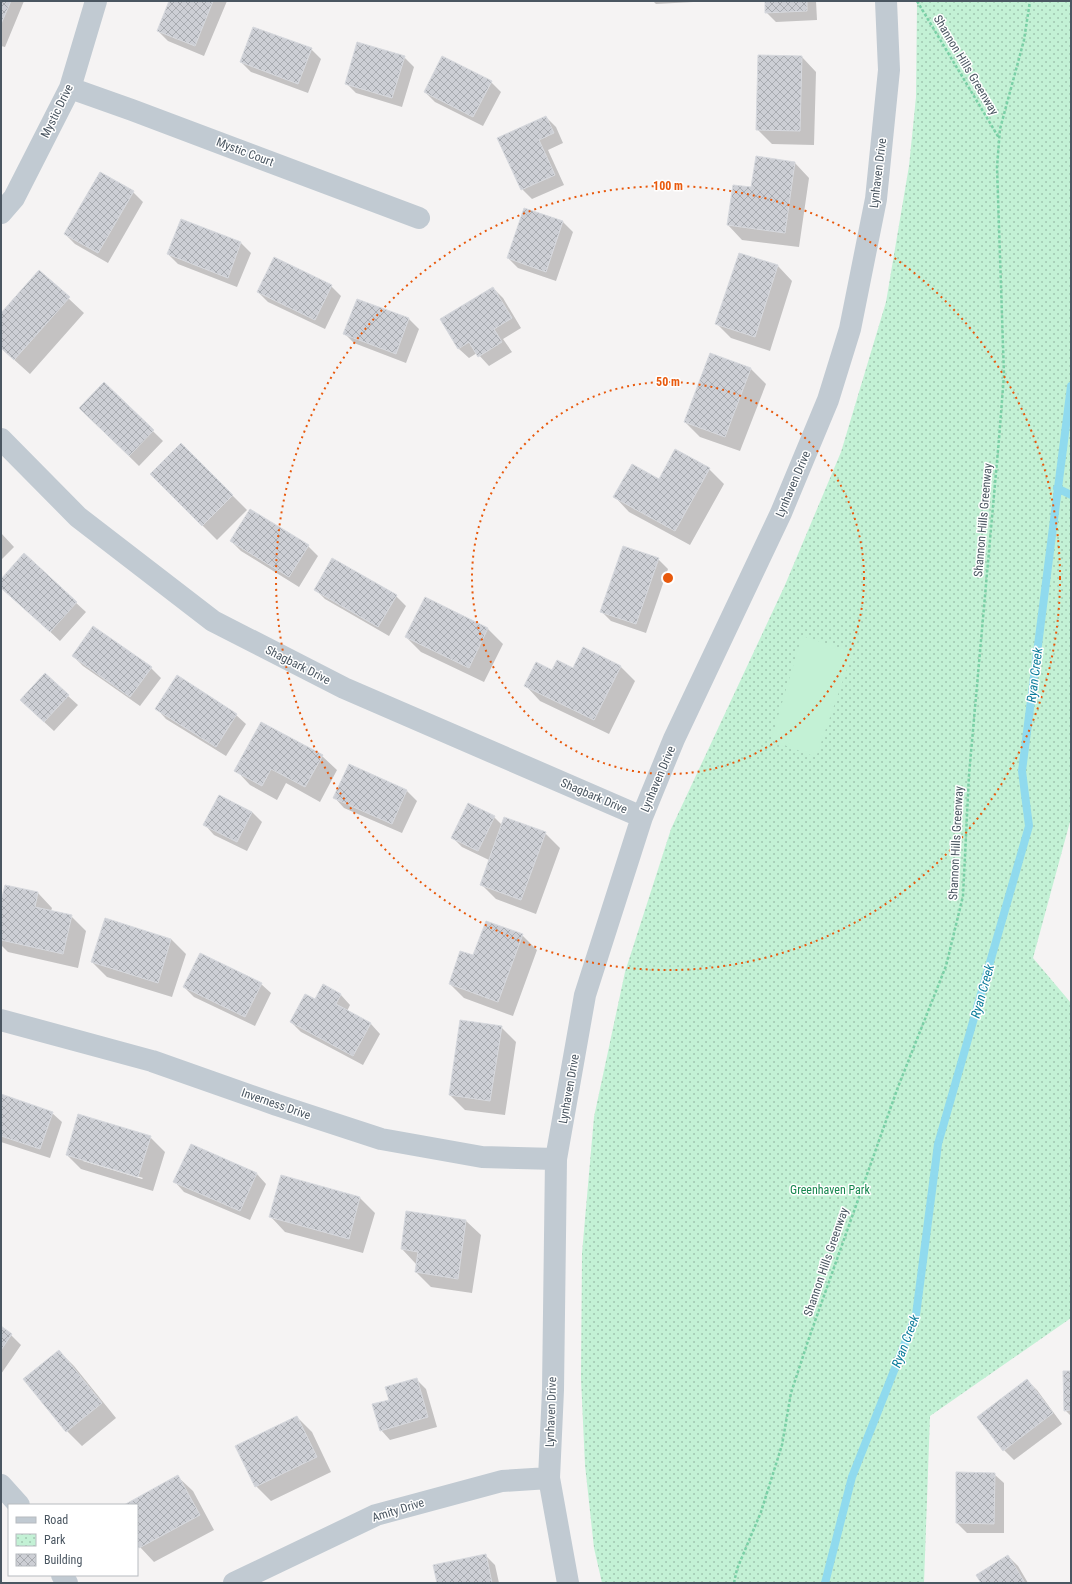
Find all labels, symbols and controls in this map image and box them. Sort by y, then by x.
street label: Shannon Hills Greenway [931,13,1001,117]
street label: Mystic Drive [38,81,76,140]
street label: Mystic Court [214,135,276,169]
street label: Lynhaven Drive [867,137,889,209]
text: 100 m [653,179,683,193]
text: 50 m [656,375,680,389]
street label: Lynhaven Drive [773,449,813,519]
street label: Shannon Hills Greenway [971,463,995,577]
centre of rings [661,571,675,585]
street label: Shagbark Drive [263,643,333,688]
water label: Ryan Creek [1024,646,1045,703]
street label: Lynhaven Drive [638,744,678,814]
street label: Shagbark Drive [559,776,630,816]
street label: Shannon Hills Greenway [946,786,966,900]
water label: Ryan Creek [968,962,997,1020]
street label: Lynhaven Drive [556,1053,582,1125]
street label: Inverness Drive [240,1086,313,1122]
park label: Greenhaven Park [790,1183,870,1197]
street label: Shannon Hills Greenway [801,1206,851,1318]
water label: Ryan Creek [889,1312,922,1370]
street label: Lynhaven Drive [543,1376,559,1447]
street label: Amity Drive [370,1495,426,1525]
legend [8,1504,138,1576]
text: Road [44,1513,68,1527]
text: Park [44,1533,66,1547]
text: Building [44,1553,82,1567]

